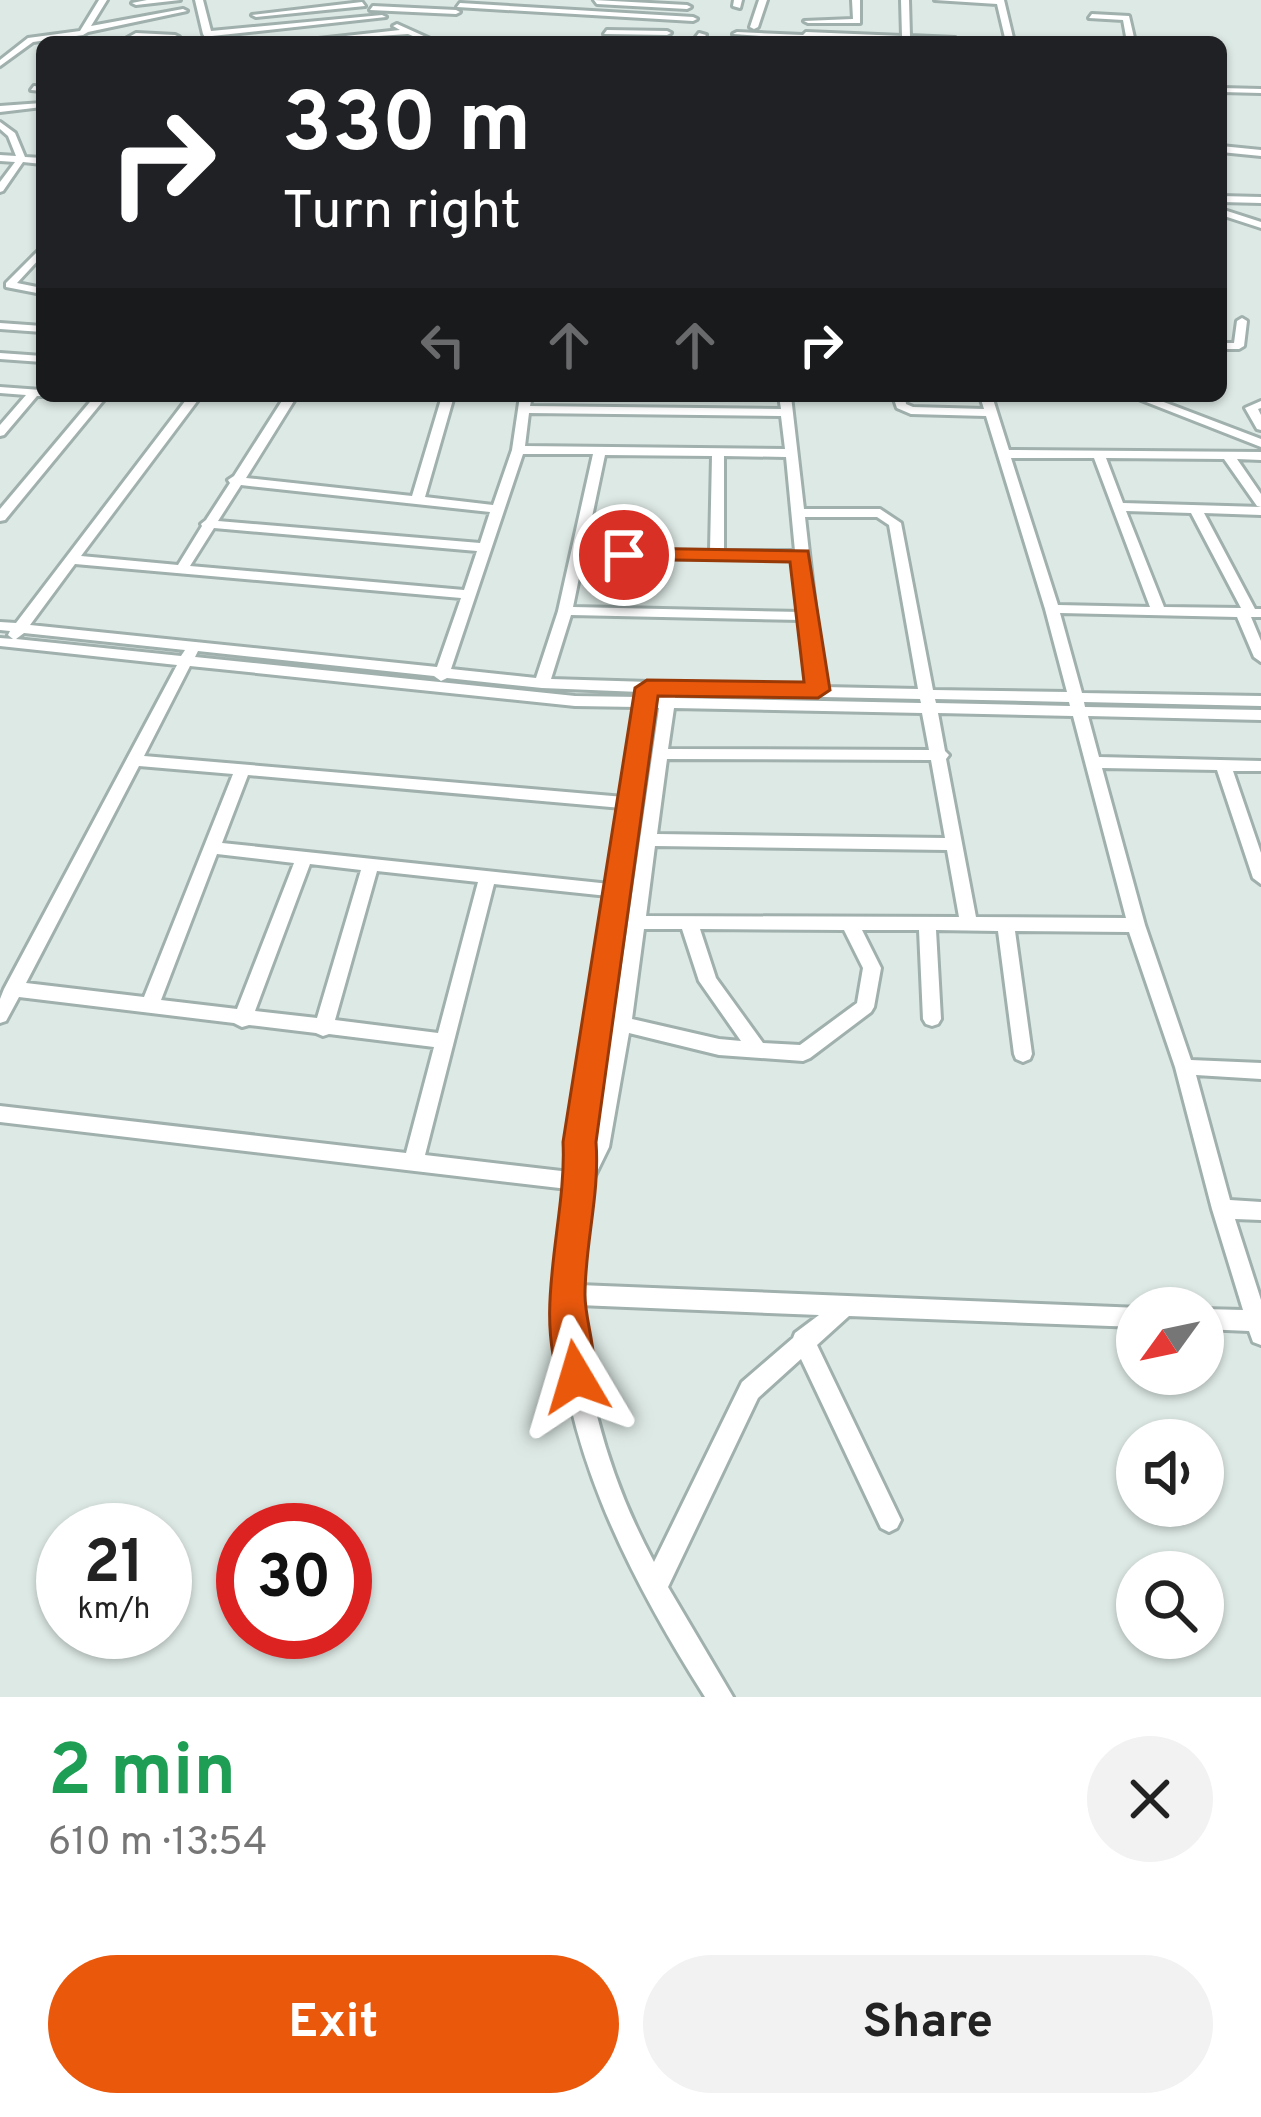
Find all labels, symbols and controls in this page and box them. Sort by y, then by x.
text: 330 m [282,75,531,181]
icon: right [84,84,240,240]
text: Turn right [282,179,521,248]
icon: left [410,312,476,378]
icon: ahead [536,312,602,378]
icon: ahead [662,312,728,378]
icon: right [788,312,854,378]
pin [573,504,675,606]
icon: arrive [591,522,657,588]
north arrow [1116,1287,1224,1395]
map controls [1116,1287,1224,1659]
position arrow [513,1314,639,1440]
button: sound [1116,1419,1224,1527]
speed limit sign: 30 [216,1503,372,1659]
text: 21 [84,1528,144,1604]
button: search [1116,1551,1224,1659]
text: km/h [78,1592,150,1629]
text: 2 min [48,1729,236,1821]
button: close [1087,1736,1213,1862]
text: 610 m · 13:54 [48,1820,267,1869]
button: Exit [48,1955,619,2093]
button: Share [643,1955,1213,2093]

